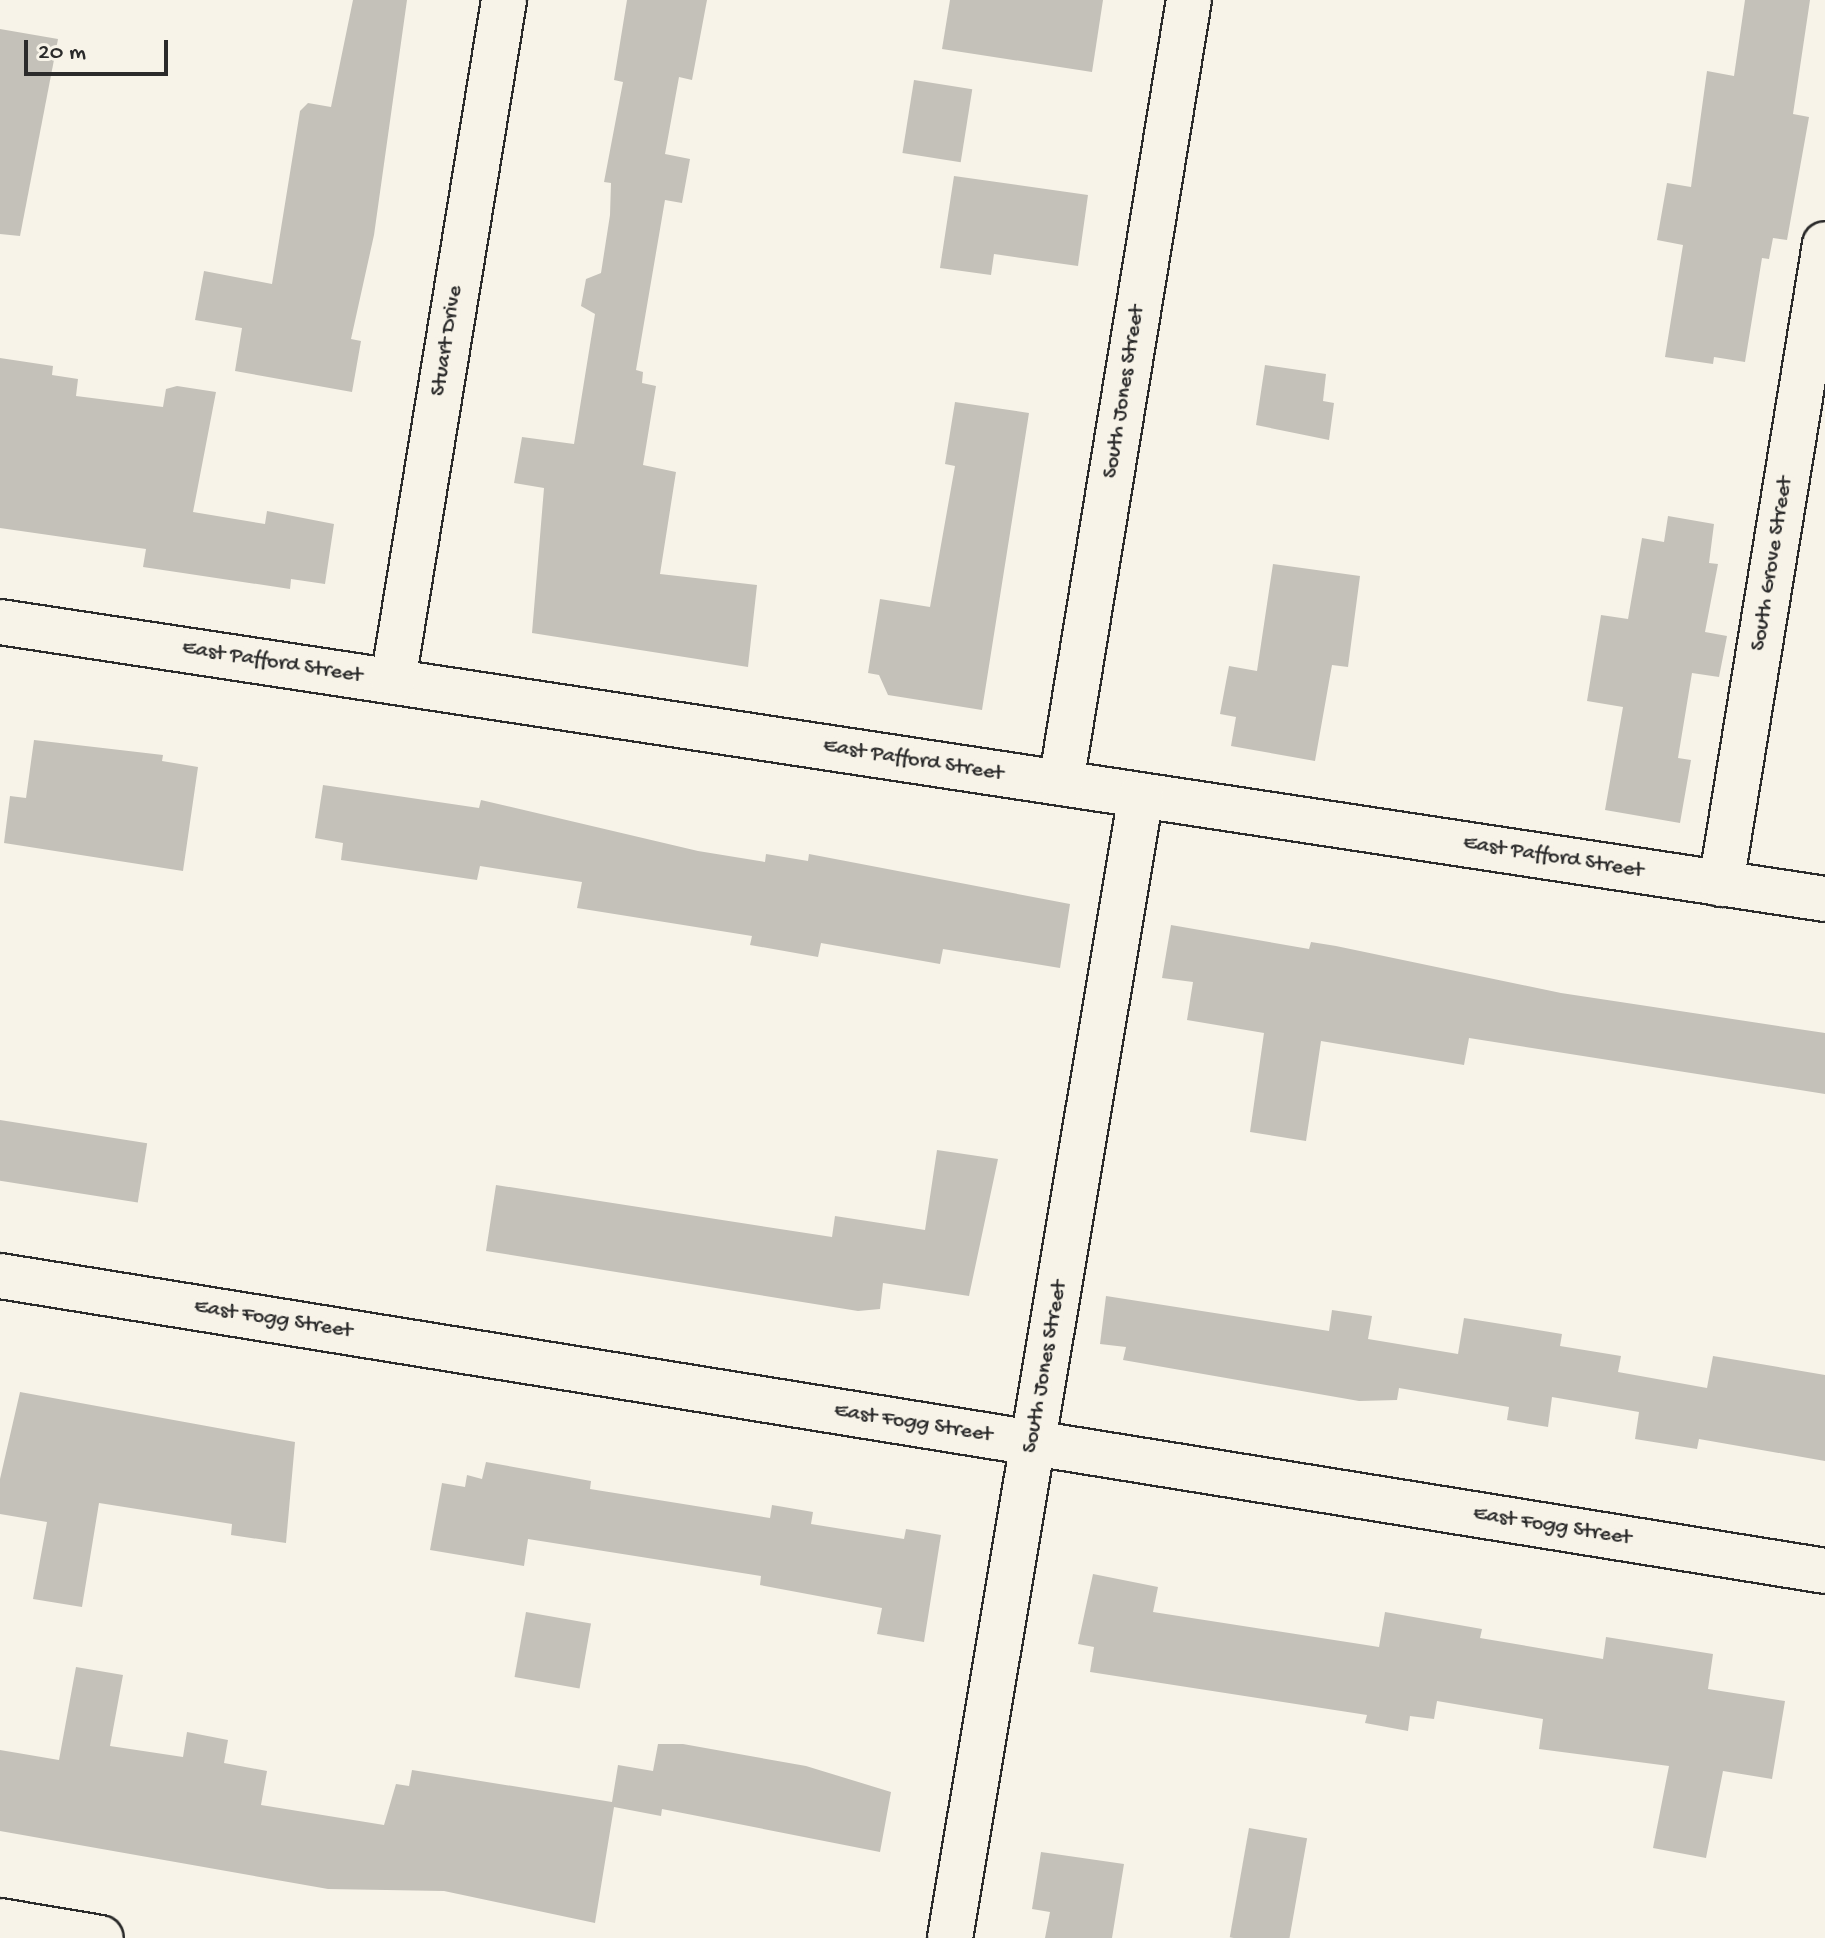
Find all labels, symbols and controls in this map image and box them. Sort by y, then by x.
scale bar [28,24,172,74]
text: 20 m [38,39,86,68]
street label: Stuart Drive [426,284,470,398]
street label: South Jones Street [1098,304,1152,480]
street label: South Grove Street [1746,475,1800,653]
street label: East Pafford Street [180,636,364,690]
street label: East Pafford Street [821,734,1005,788]
street label: East Pafford Street [1461,831,1645,885]
street label: South Jones Street [1018,1279,1074,1455]
street label: East Fogg Street [192,1294,354,1346]
street label: East Fogg Street [832,1398,994,1450]
street label: East Fogg Street [1471,1501,1633,1553]

